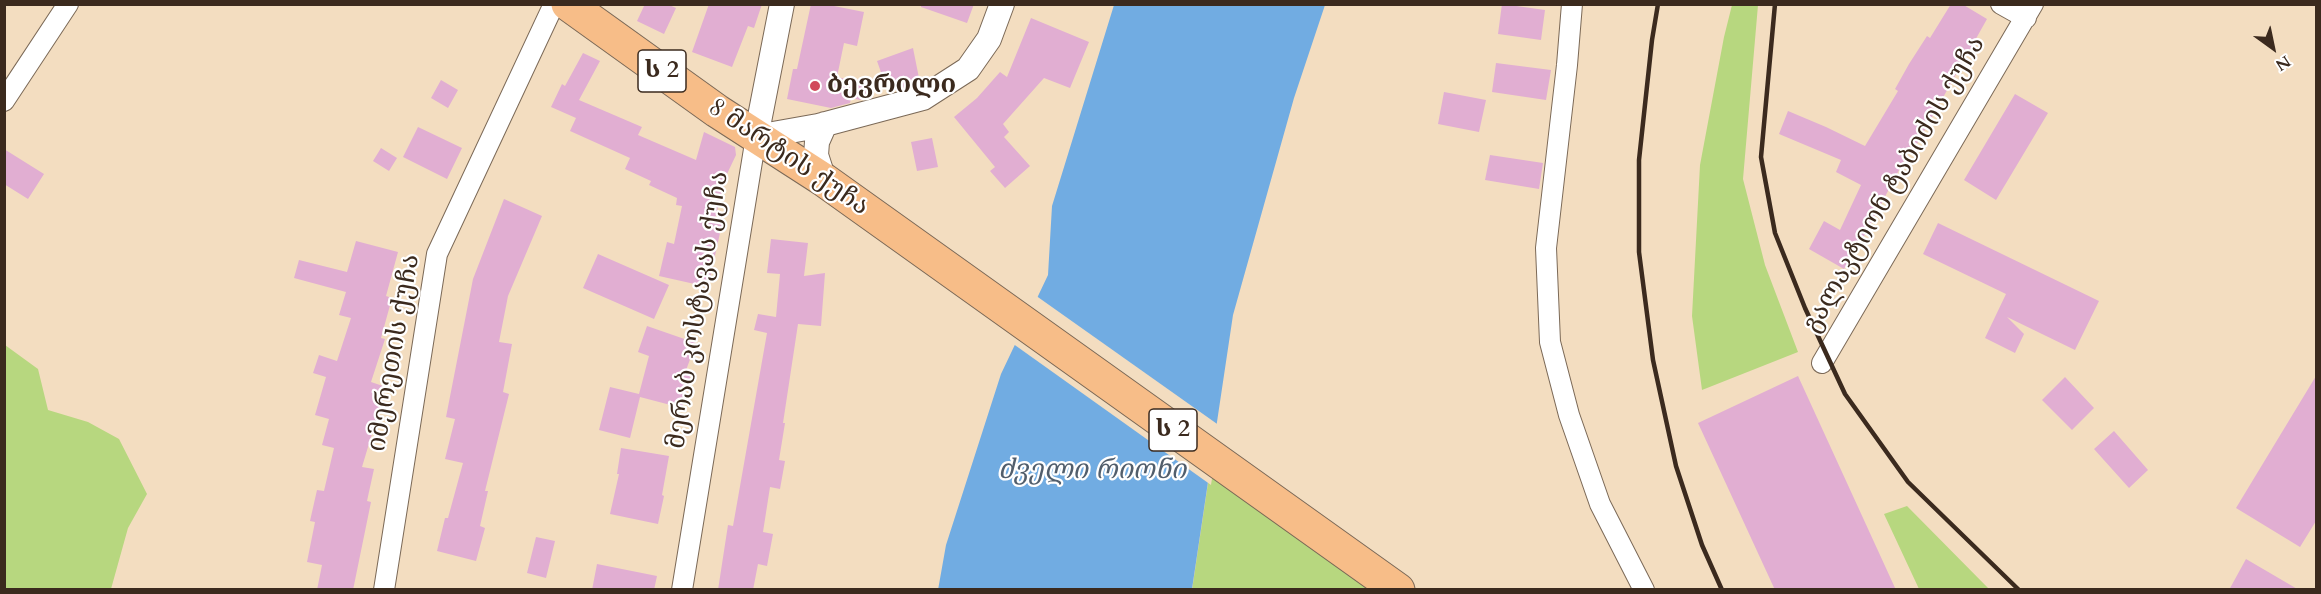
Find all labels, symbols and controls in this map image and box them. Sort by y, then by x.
north arrow [2243,18,2303,78]
street label: გალაკტიონ ტაბიძის ქუჩა [1797,31,1993,339]
road number: ს 2 [638,50,686,92]
text: N [2271,50,2295,76]
place label: ბევრილი [827,70,956,102]
marker: ბევრილი [808,79,822,93]
street label: 8 მარტის ქუჩა [702,93,874,223]
street label: მერაბ კოსტავას ქუჩა [662,169,736,451]
street label: იმერეთის ქუჩა [362,252,428,454]
road number: ს 2 [1149,409,1197,451]
water label: ძველი რიონი [998,456,1186,488]

